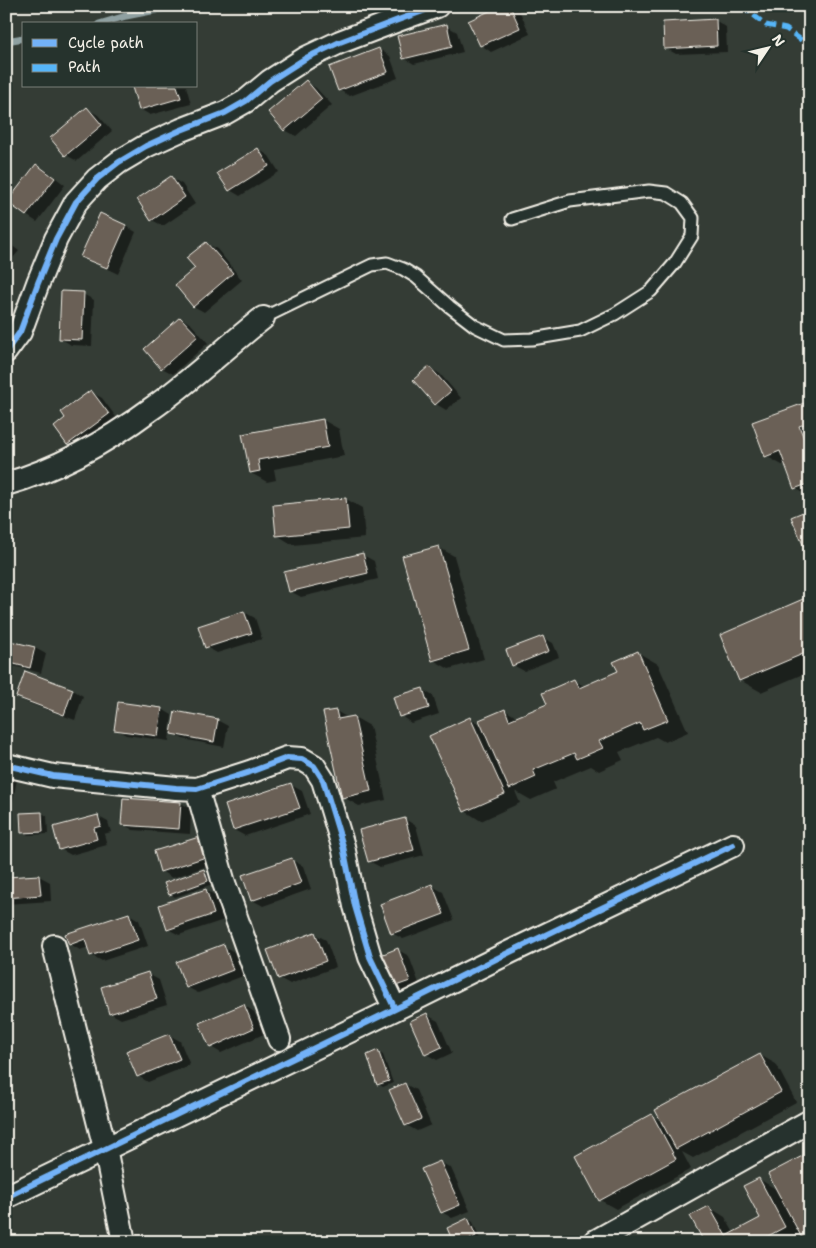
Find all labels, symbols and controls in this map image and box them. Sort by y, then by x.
legend [22,22,198,88]
north arrow [744,22,794,72]
text: N [768,31,789,50]
text: Cycle path [68,33,144,53]
text: Path [68,57,101,77]

